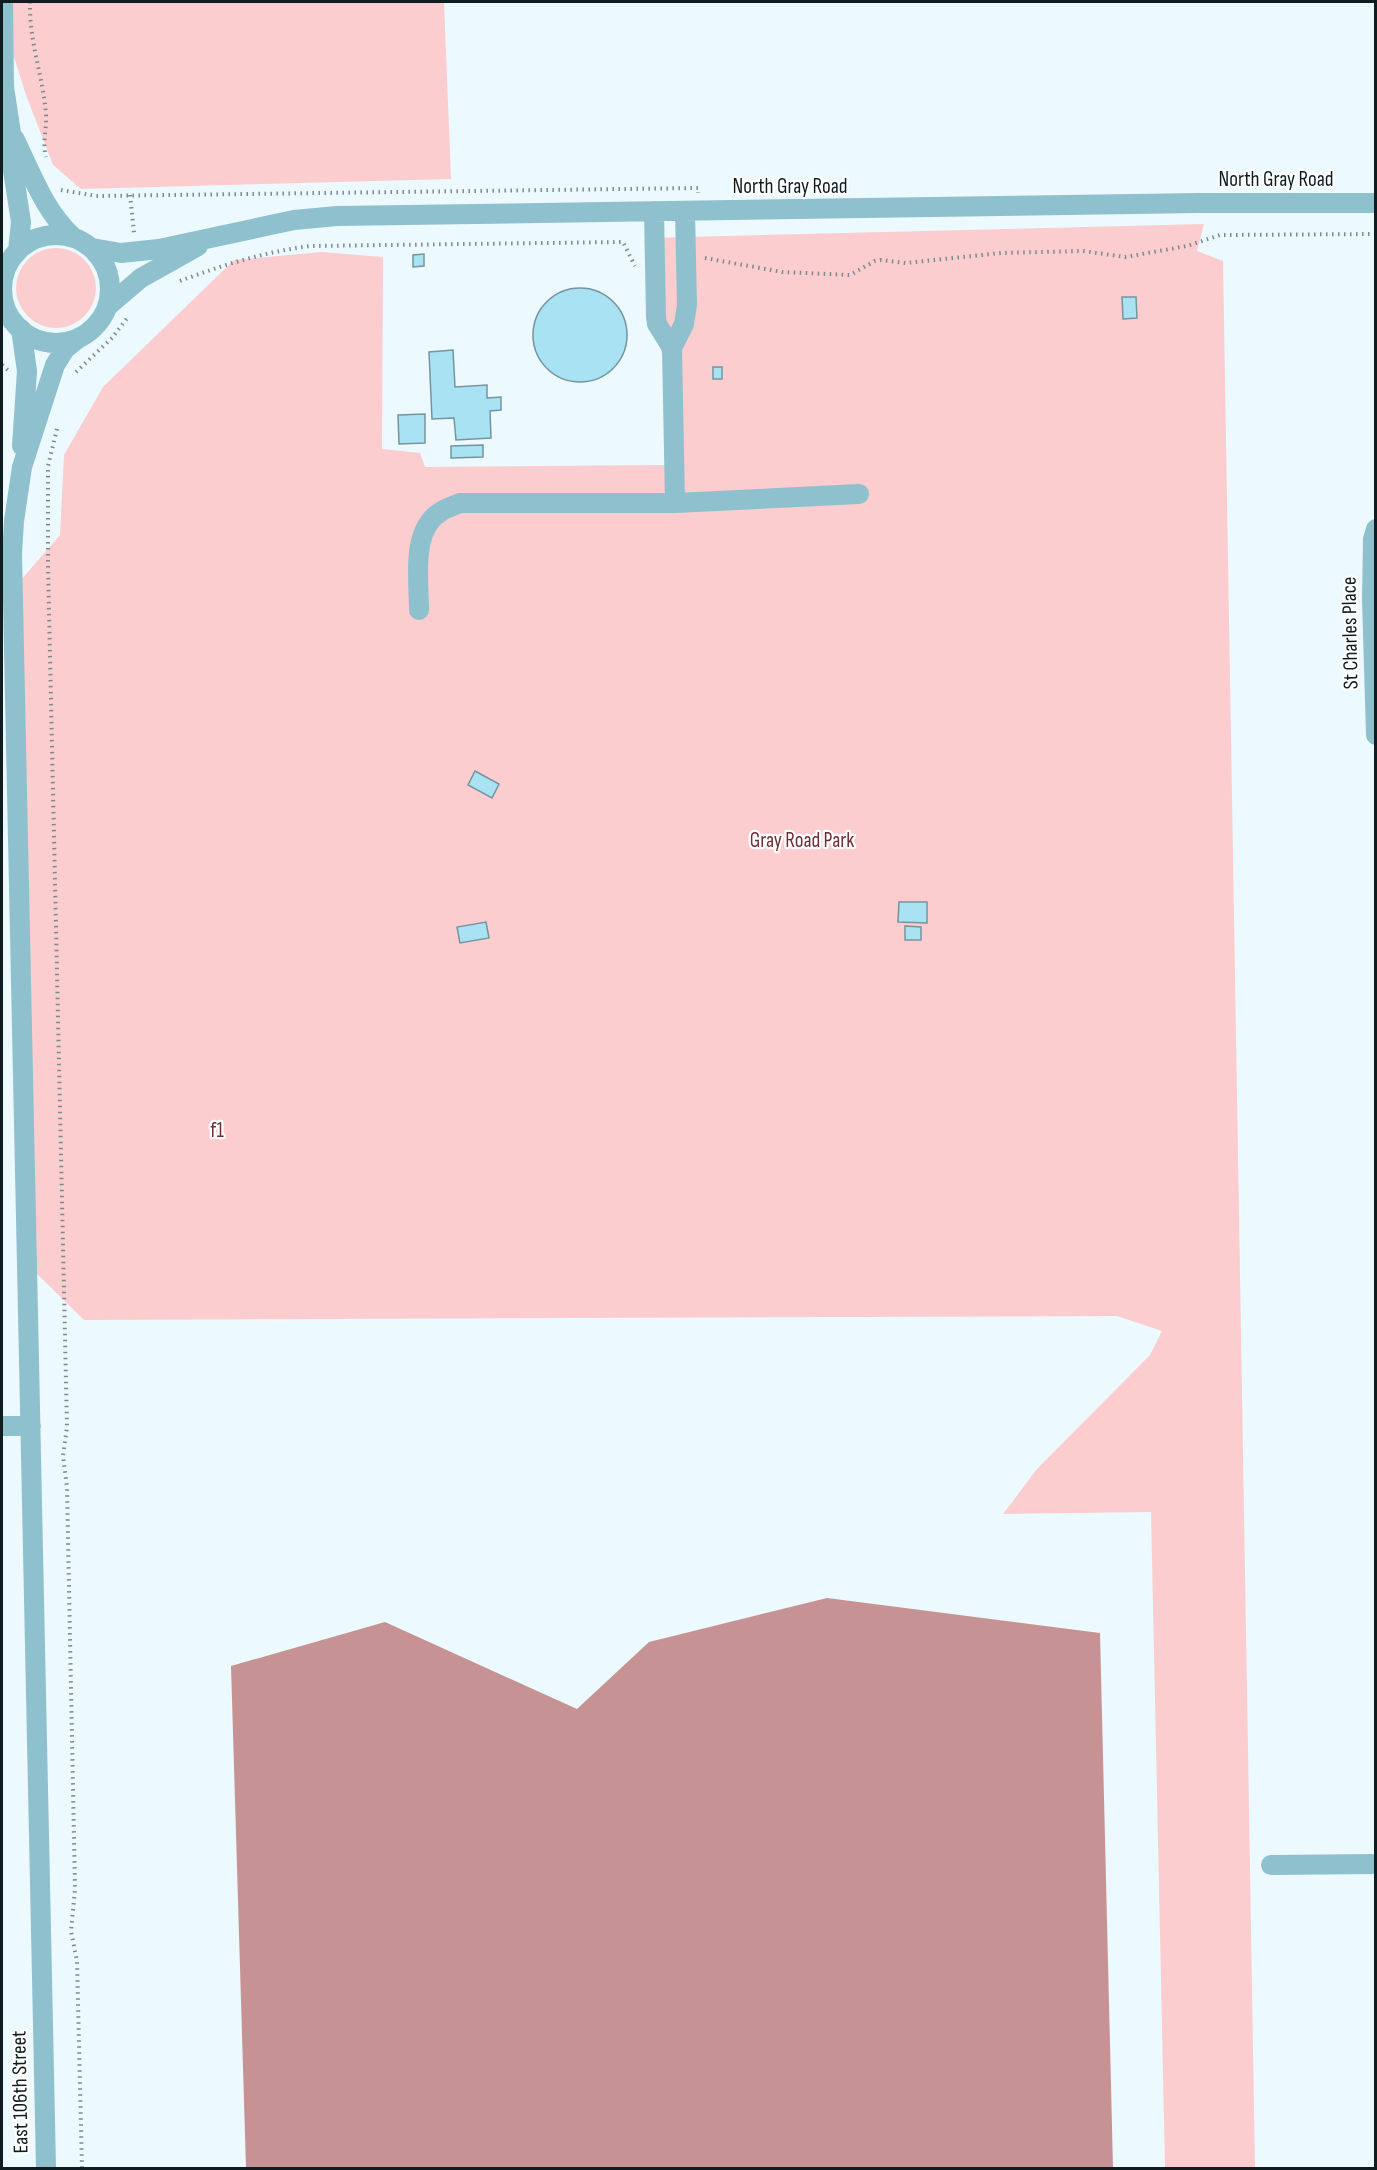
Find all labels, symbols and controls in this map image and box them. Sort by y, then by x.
street label: North Gray Road [1218,167,1334,192]
street label: North Gray Road [732,174,848,199]
street label: St Charles Place [1337,576,1363,690]
park label: Gray Road Park [750,828,854,853]
park label: f1 [210,1118,224,1143]
street label: East 106th Street [6,2030,34,2154]

